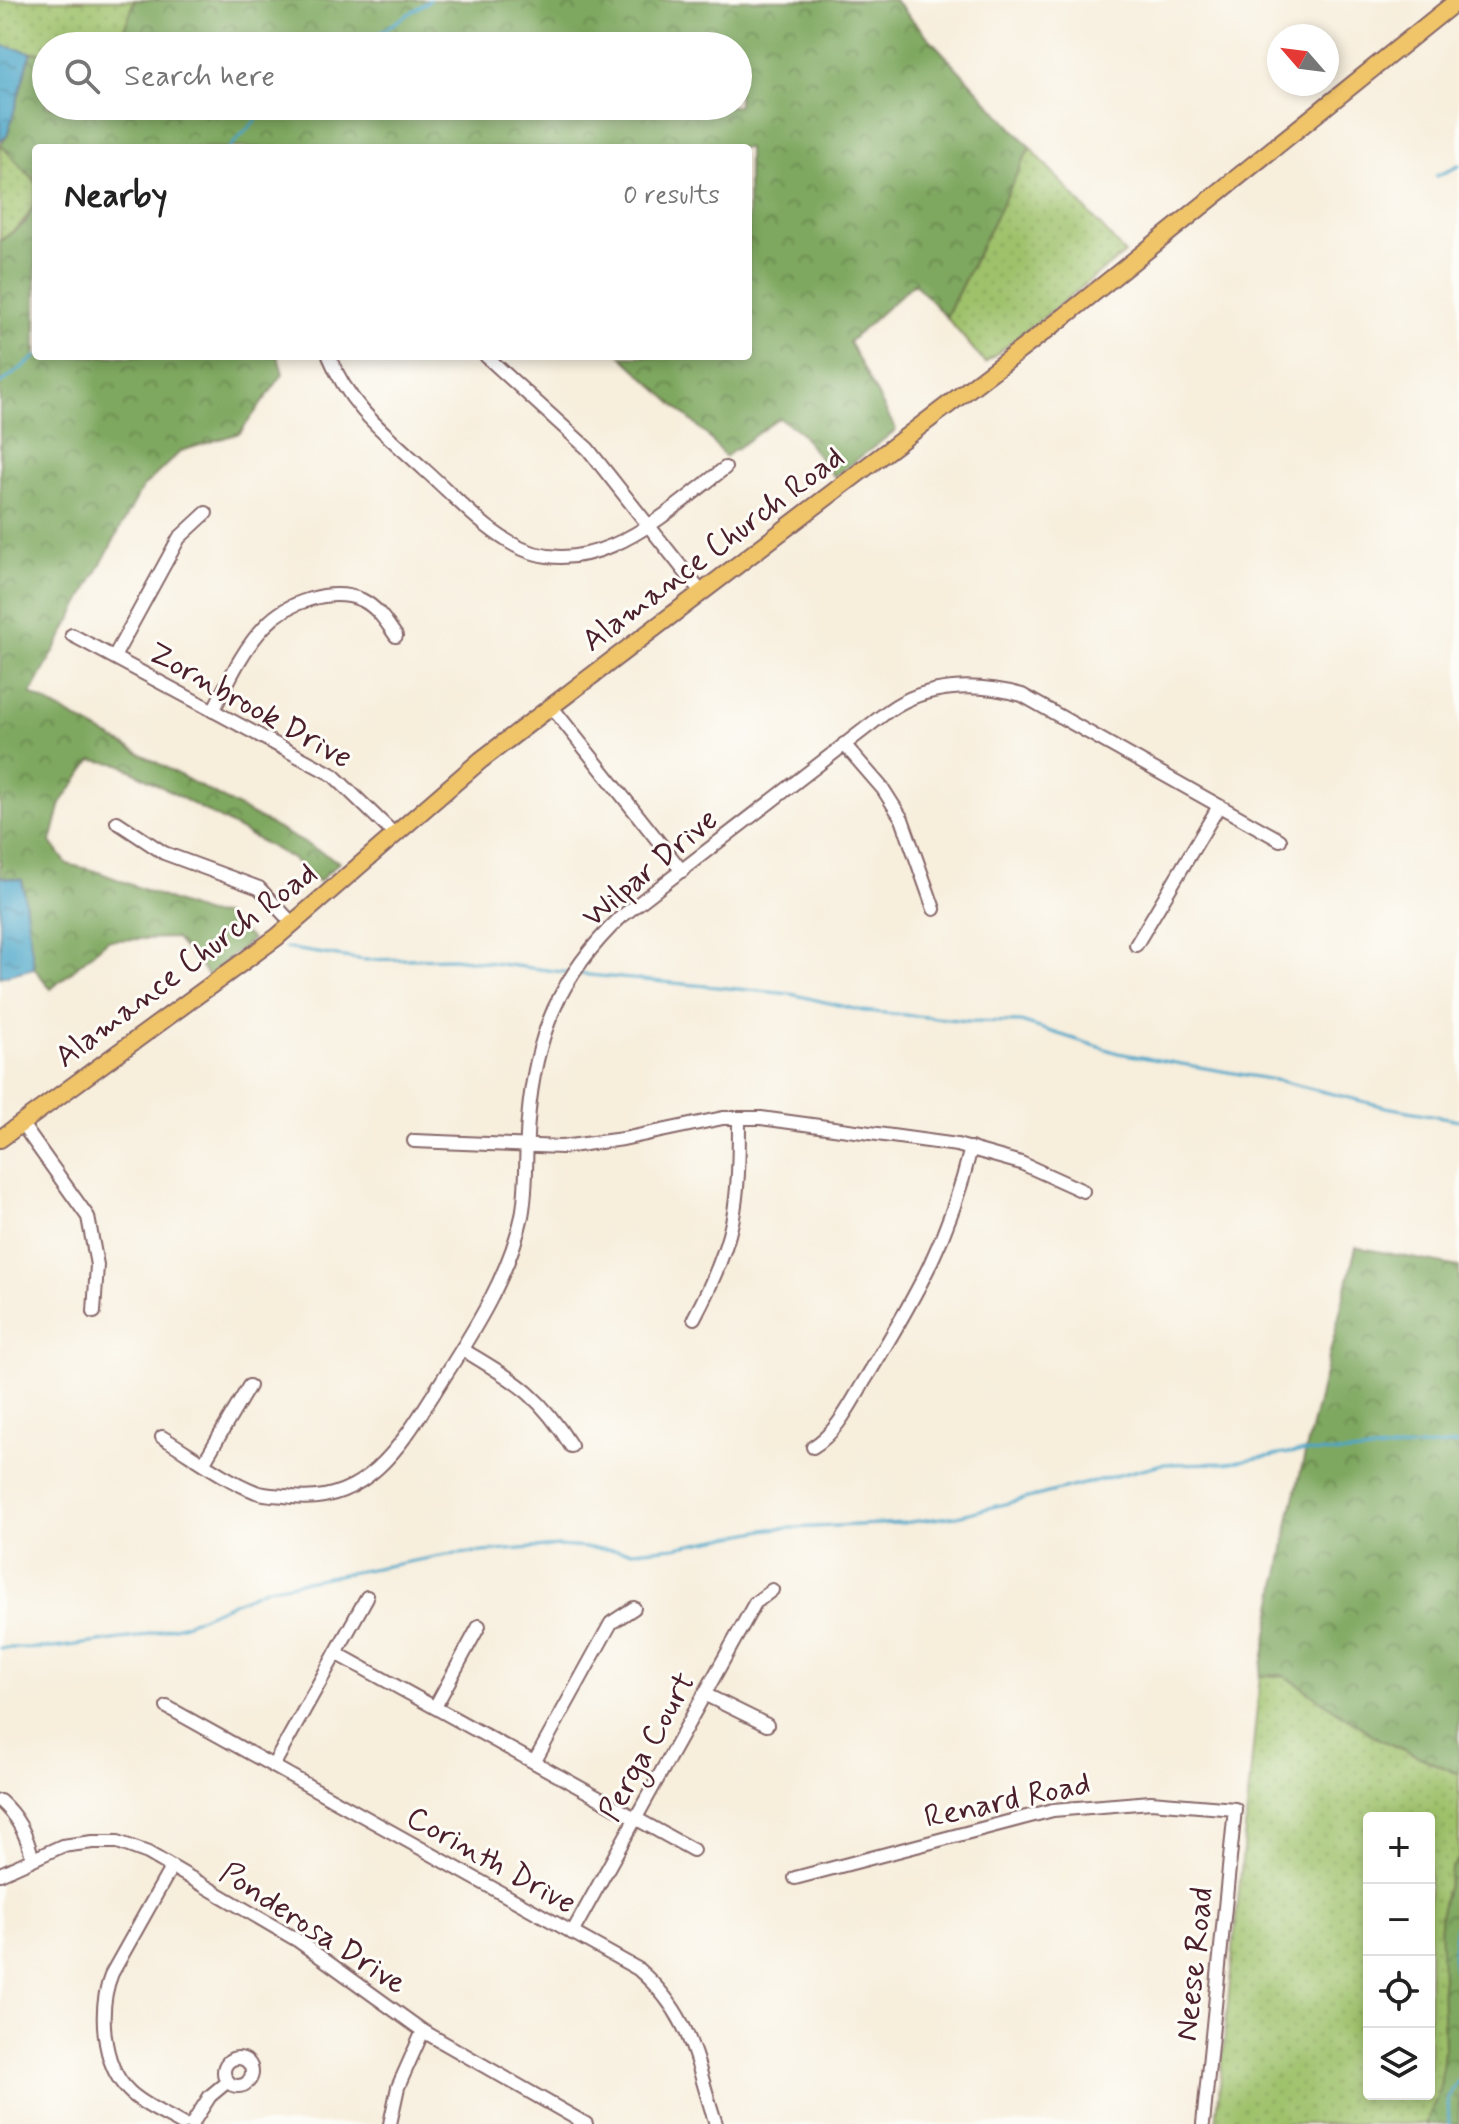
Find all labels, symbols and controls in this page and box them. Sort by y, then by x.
north arrow [1267,24,1339,96]
search box [32,32,752,120]
icon: search [60,54,104,98]
text: Search here [124,57,275,96]
text: Nearby [64,174,168,219]
text: 0 results [623,179,720,213]
street label: Alamance Church Road [573,437,853,662]
street label: Zornbrook Drive [140,632,360,779]
street label: Wilpar Drive [573,799,727,938]
street label: Alamance Church Road [46,853,326,1078]
street label: Perga Court [590,1665,708,1830]
street label: Renard Road [921,1763,1094,1839]
street label: Corinth Drive [399,1797,584,1925]
map controls [1363,1812,1435,2100]
button: + [1363,1812,1435,1884]
street label: Ponderosa Drive [211,1852,415,2005]
button: − [1363,1884,1435,1956]
street label: Neese Road [1166,1885,1224,2043]
button: locate [1363,1956,1435,2028]
button: layers [1363,2028,1435,2100]

